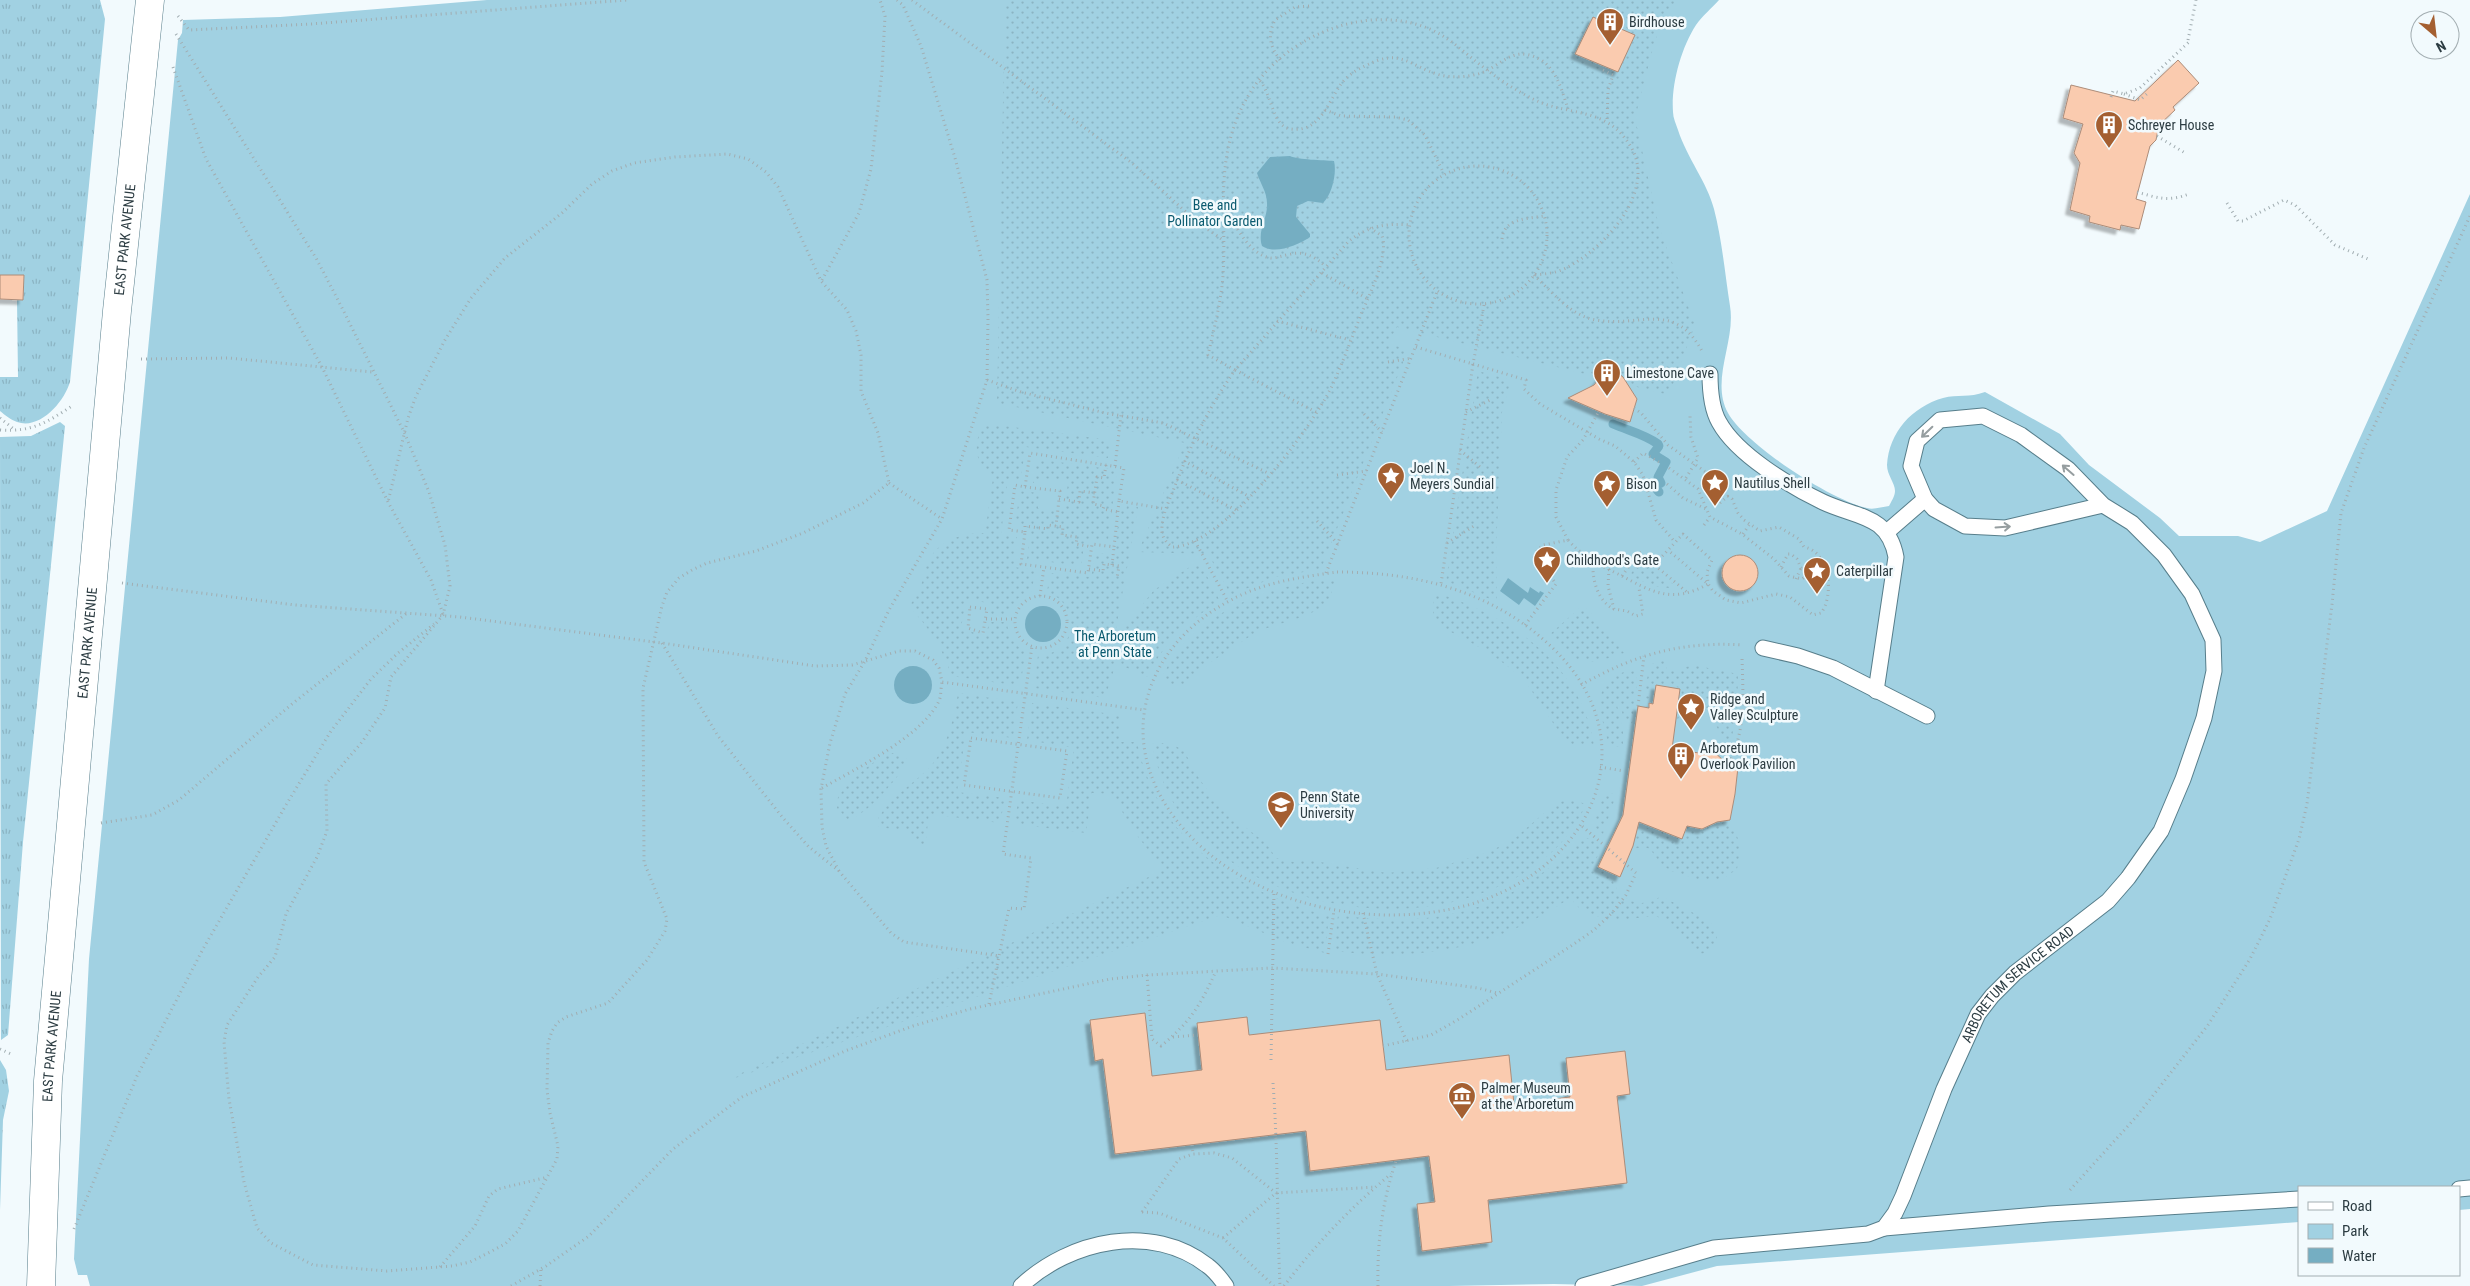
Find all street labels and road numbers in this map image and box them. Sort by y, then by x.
street label: EAST PARK AVENUE [111,183,138,296]
street label: EAST PARK AVENUE [74,587,100,699]
street label: ARBORETUM SERVICE ROAD [1958,922,2077,1045]
street label: EAST PARK AVENUE [39,990,64,1102]

